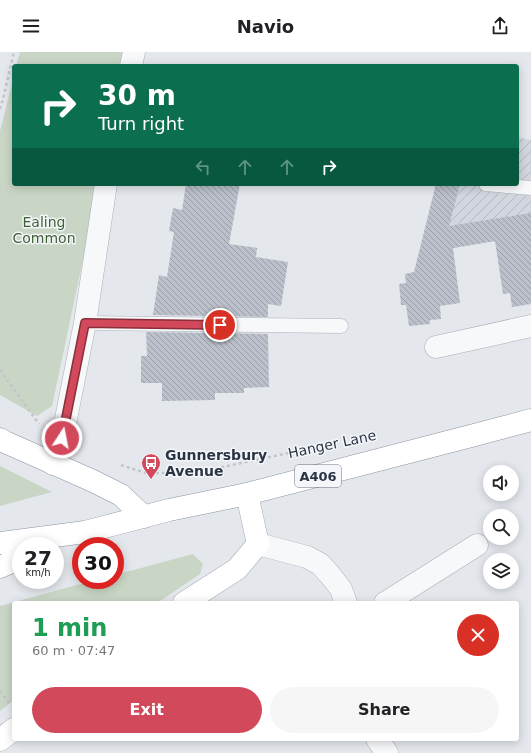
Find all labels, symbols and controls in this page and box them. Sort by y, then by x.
icon: menu [20,15,42,37]
icon: share [489,15,511,37]
text: Navio [237,16,294,37]
text: 30 m [98,79,176,112]
icon: right [32,80,84,132]
text: Turn right [98,113,184,134]
icon: left [192,156,214,178]
icon: ahead [234,156,256,178]
icon: ahead [276,156,298,178]
icon: right [318,156,340,178]
park label: Ealing Common [12,214,76,246]
pin [203,308,237,342]
icon: arrive [209,314,231,336]
position arrow [41,417,83,459]
street label: Hanger Lane [287,427,377,461]
place label: Gunnersbury Avenue [165,447,267,479]
bus stop icon: Gunnersbury Avenue [140,452,162,480]
road number: A406 [295,465,341,487]
map controls [483,465,519,589]
button: sound [483,465,519,501]
button: search [483,509,519,545]
speed limit sign: 30 [72,537,124,589]
text: 27 [24,546,52,570]
button: layers [483,553,519,589]
text: km/h [25,567,51,578]
text: 1 min [32,614,107,642]
button: close [457,614,499,656]
text: 60 m · 07:47 [32,643,115,658]
button: Exit [32,687,262,733]
button: Share [270,687,499,733]

